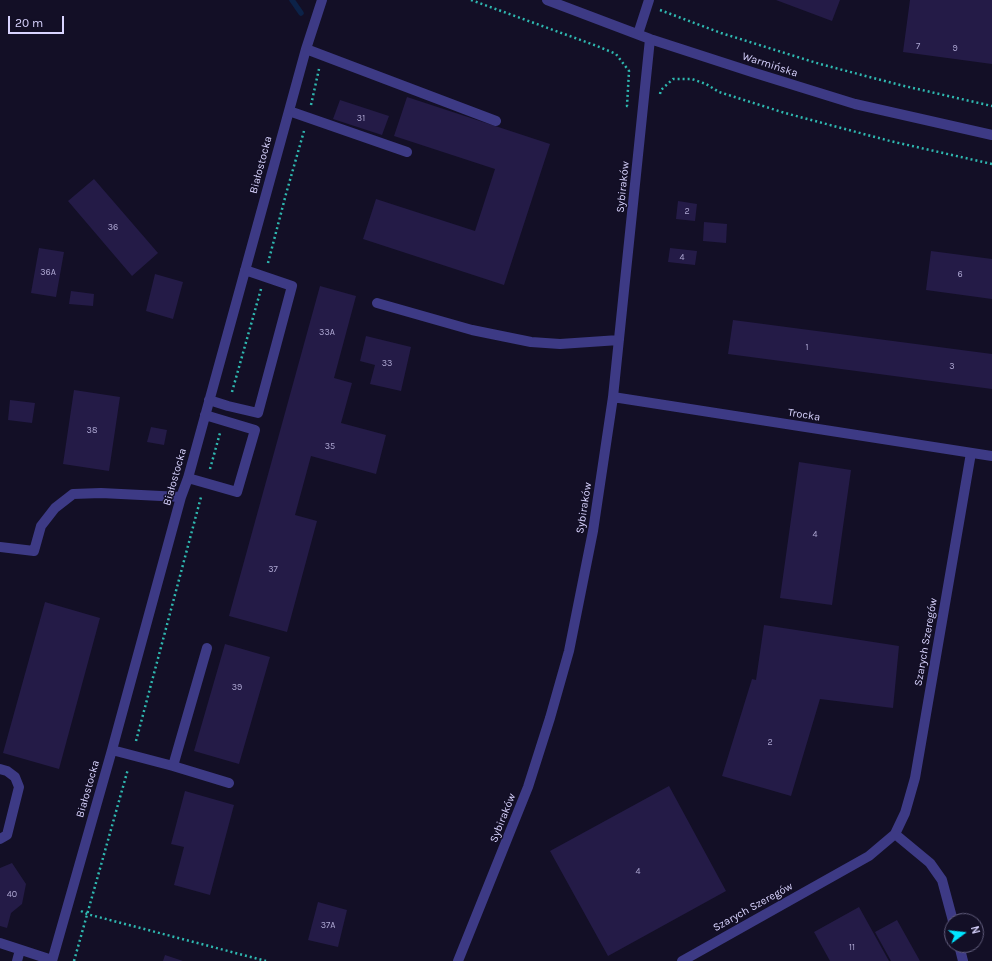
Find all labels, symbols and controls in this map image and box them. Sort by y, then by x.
scale bar [10,8,66,34]
text: 20 m [15,16,43,30]
house number: 7 [916,41,920,51]
house number: 9 [952,43,958,53]
street label: Warmińska [740,50,800,80]
house number: 31 [357,113,365,123]
street label: Białostocka [247,135,275,195]
street label: Sybiraków [614,161,632,213]
house number: 2 [684,206,690,216]
house number: 36 [108,222,118,232]
house number: 4 [679,252,685,262]
house number: 36A [40,267,56,277]
house number: 6 [957,269,963,279]
house number: 33A [319,327,335,337]
house number: 1 [806,342,808,352]
house number: 33 [382,358,392,368]
house number: 3 [949,361,955,371]
street label: Trocka [787,406,821,424]
house number: 38 [87,425,97,435]
house number: 35 [325,441,335,451]
street label: Białostocka [161,447,189,507]
street label: Sybiraków [573,481,595,535]
house number: 4 [812,529,818,539]
house number: 37 [268,564,278,574]
street label: Szarych Szeregów [912,597,940,687]
house number: 39 [232,682,242,692]
house number: 2 [767,737,773,747]
street label: Białostocka [74,759,102,819]
street label: Sybiraków [487,792,519,844]
house number: 4 [635,866,641,876]
street label: Szarych Szeregów [711,880,795,934]
house number: 40 [7,889,17,899]
north arrow [944,913,984,953]
house number: 37A [321,920,335,930]
text: N [968,925,982,936]
house number: 11 [849,942,855,952]

